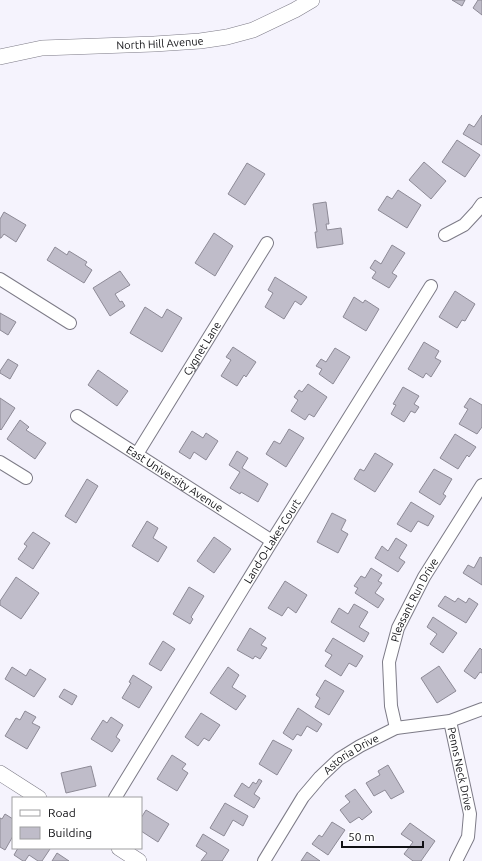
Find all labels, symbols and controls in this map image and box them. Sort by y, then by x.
street label: North Hill Avenue [116,35,204,51]
street label: Cygnet Lane [181,319,223,378]
street label: East University Avenue [124,443,225,514]
street label: Land-O-Lakes Court [242,496,303,586]
street label: Pleasant Run Drive [389,556,440,643]
street label: Penns Neck Drive [445,726,475,812]
street label: Astoria Drive [321,732,380,777]
legend [12,797,142,849]
text: Road [48,806,76,819]
scale bar [342,823,423,849]
text: Building [48,826,92,839]
text: 50 m [348,830,375,843]

